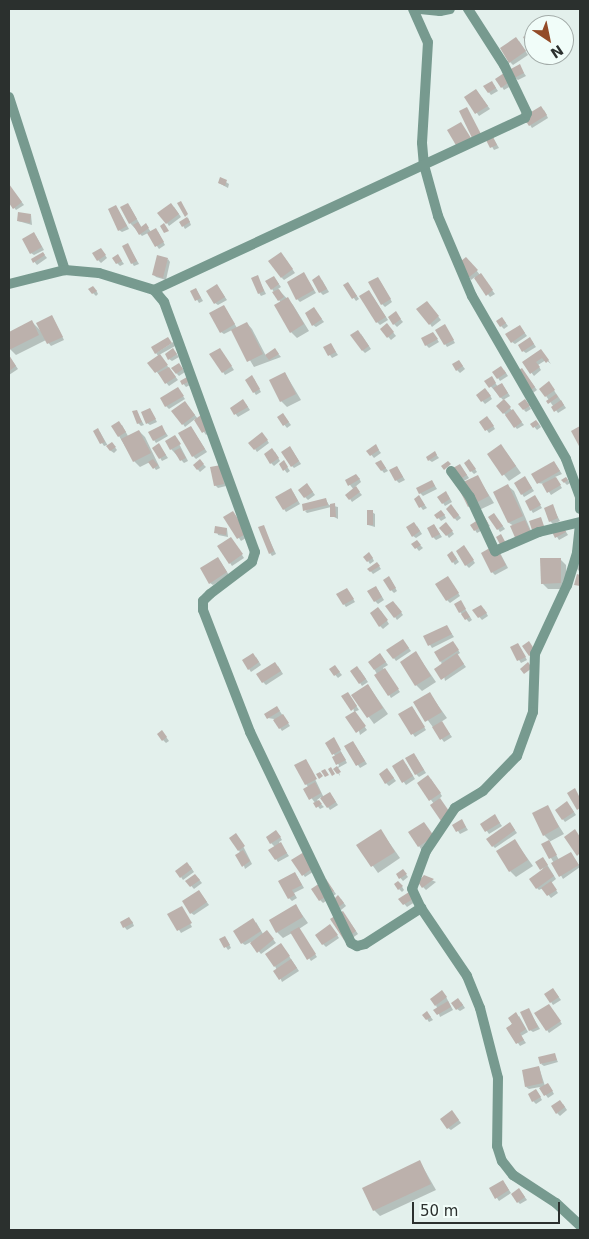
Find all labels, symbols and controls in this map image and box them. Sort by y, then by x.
north arrow [524,15,574,65]
text: N [547,42,566,62]
scale bar [414,1192,562,1224]
text: 50 m [420,1202,458,1220]

